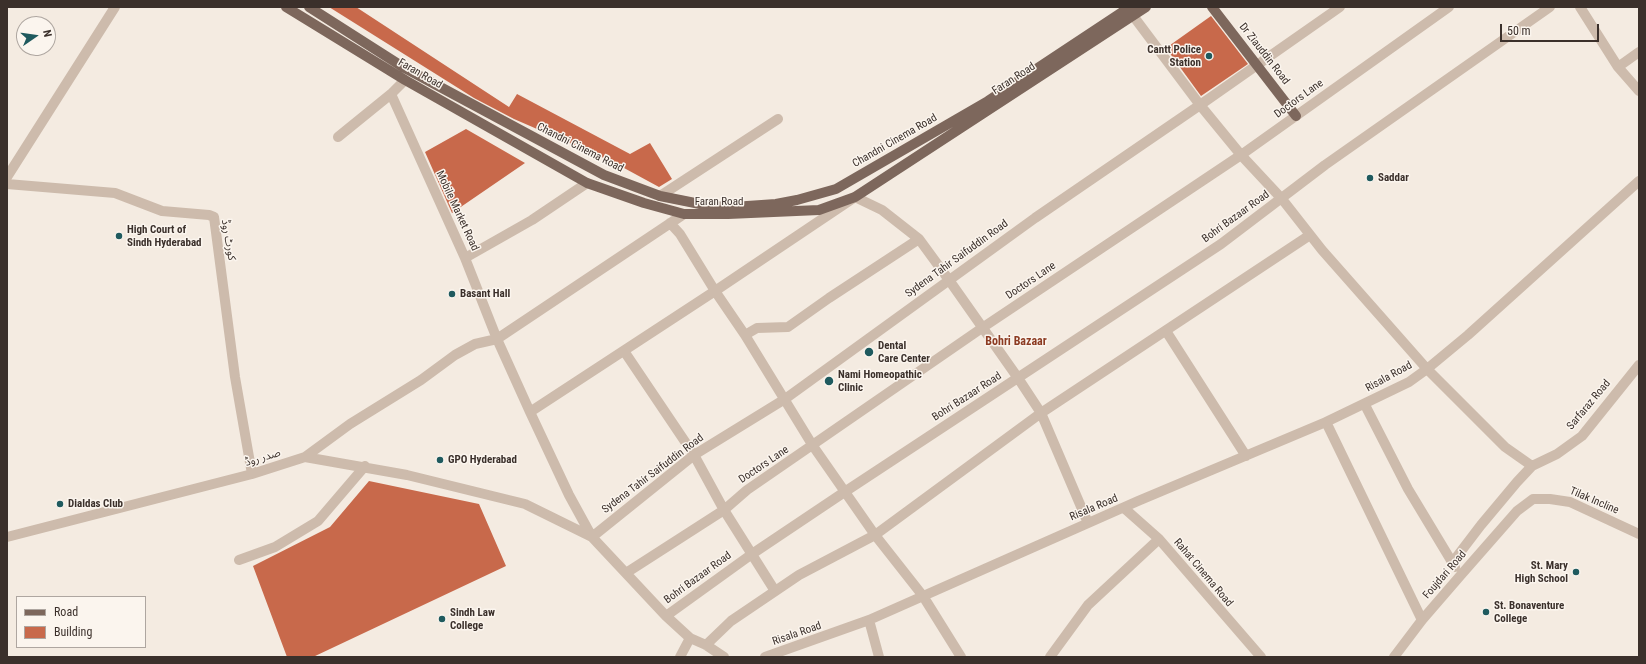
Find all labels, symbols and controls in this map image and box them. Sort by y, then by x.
north arrow [16,16,56,56]
scale bar [1502,16,1601,42]
street label: Dr Ziauddin Road [1236,21,1292,87]
text: 50 m [1507,24,1531,38]
text: N [40,29,54,38]
place label: Cantt Police Station [1147,43,1201,69]
marker: Cantt Police Station [1204,51,1214,61]
street label: Faran Road [396,56,444,92]
street label: Faran Road [990,60,1038,98]
street label: Doctors Lane [1272,77,1326,121]
street label: Chandni Cinema Road [850,111,940,171]
street label: Chandni Cinema Road [535,120,625,176]
street label: Mobile Market Road [433,169,481,253]
place label: Saddar [1378,171,1409,185]
marker: Saddar [1365,173,1375,183]
street label: Bohri Bazaar Road [1200,188,1272,246]
street label: Faran Road [695,195,743,209]
street label: Sydena Tahir Saifuddin Road [903,217,1011,301]
street label: کورٹ روڈ [218,218,238,262]
place label: High Court of Sindh Hyderabad [127,223,202,249]
marker: High Court of Sindh Hyderabad [114,231,124,241]
street label: Doctors Lane [1004,259,1058,303]
place label: Basant Hall [460,287,510,301]
marker: Basant Hall [447,289,457,299]
district label: Bohri Bazaar [985,335,1047,349]
place label: Dental Care Center [878,339,930,365]
marker: Dental Care Center [863,346,875,358]
street label: Risala Road [1363,359,1415,395]
place label: Nami Homeopathic Clinic [838,368,922,394]
street label: Bohri Bazaar Road [930,370,1004,424]
marker: Nami Homeopathic Clinic [823,375,835,387]
street label: Sarfaraz Road [1564,377,1614,433]
street label: Sydena Tahir Saifuddin Road [600,431,706,517]
street label: Doctors Lane [737,443,791,487]
street label: صدر روڈ [244,446,282,470]
place label: GPO Hyderabad [448,453,517,467]
marker: GPO Hyderabad [435,455,445,465]
street label: Tilak Incline [1567,485,1621,517]
street label: Risala Road [1068,492,1120,524]
place label: Dialdas Club [68,497,123,511]
marker: Dialdas Club [55,499,65,509]
street label: Rahat Cinema Road [1171,536,1235,610]
street label: Foujdari Road [1420,548,1470,602]
street label: Bohri Bazaar Road [662,549,734,607]
place label: St. Mary High School [1515,559,1568,585]
marker: St. Mary High School [1571,567,1581,577]
legend [16,596,146,648]
place label: St. Bonaventure College [1494,599,1564,625]
text: Road [54,605,78,619]
place label: Sindh Law College [450,606,495,632]
marker: St. Bonaventure College [1481,607,1491,617]
marker: Sindh Law College [437,614,447,624]
street label: Risala Road [771,619,823,649]
text: Building [54,625,92,639]

